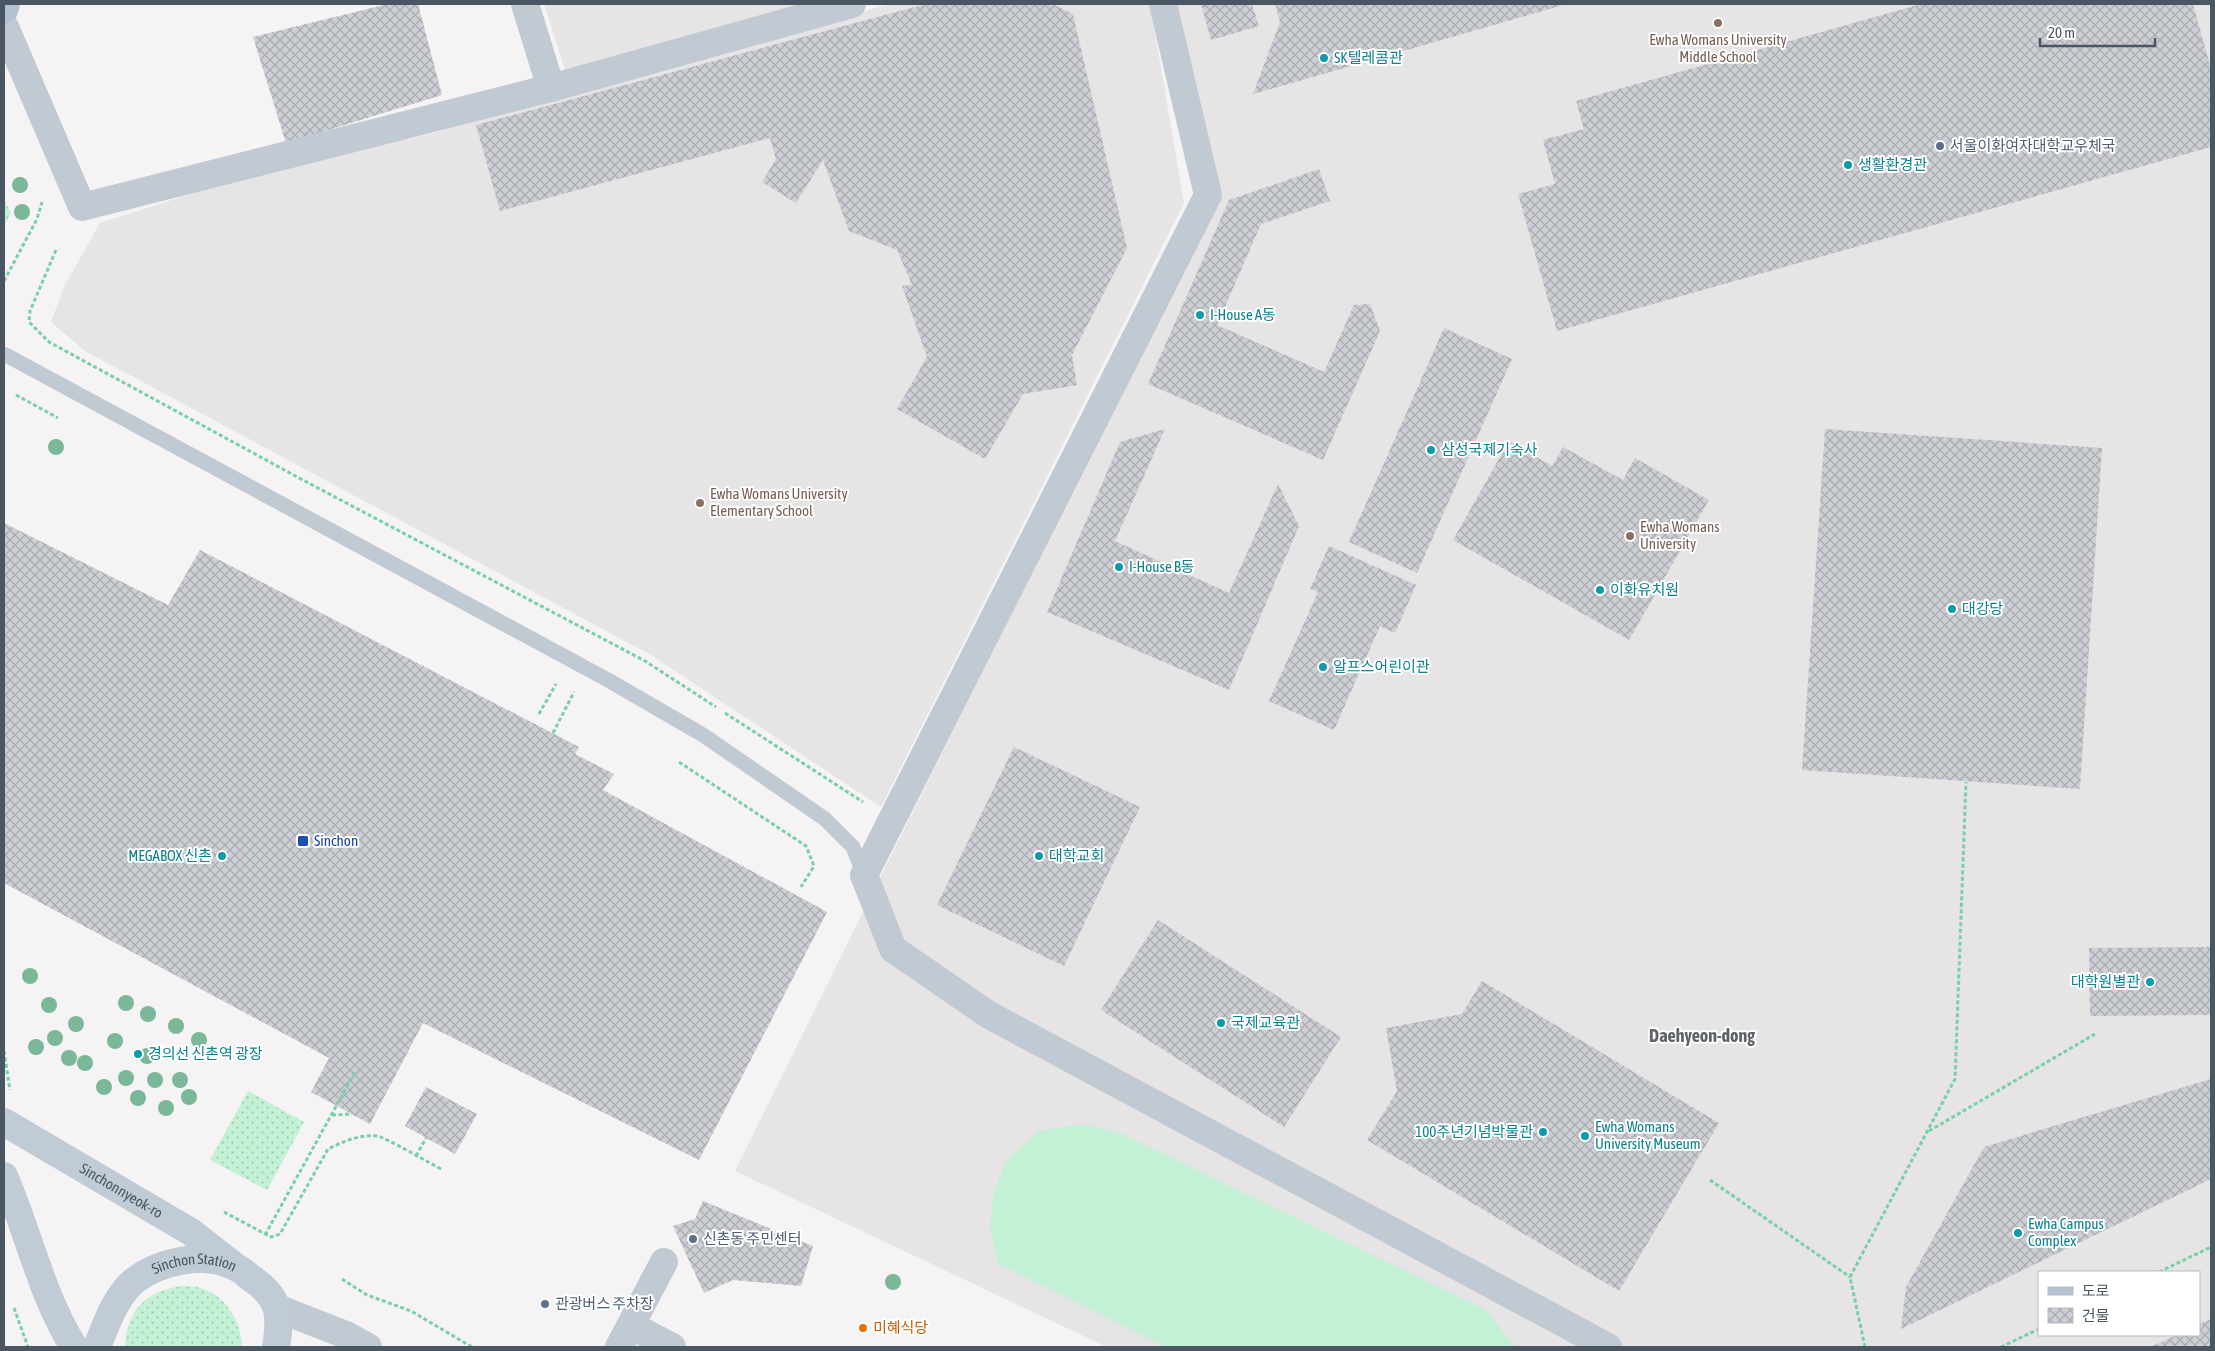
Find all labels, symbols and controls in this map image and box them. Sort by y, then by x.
scale bar [2040,15,2155,47]
marker: Ewha Womans University Middle School [1712,17,1724,29]
text: 20 m [2048,24,2075,41]
place label: Ewha Womans University Middle School [1649,31,1787,65]
place label: SK텔레콤관 [1334,49,1403,66]
marker: SK텔레콤관 [1318,52,1330,64]
place label: 서울이화여자대학교우체국 [1950,137,2116,154]
marker: 서울이화여자대학교우체국 [1934,140,1946,152]
place label: 생활환경관 [1858,156,1927,173]
marker: 생활환경관 [1842,159,1854,171]
place label: I-House A동 [1210,306,1276,323]
marker: I-House A동 [1194,309,1206,321]
place label: 삼성국제기숙사 [1441,441,1538,458]
marker: 삼성국제기숙사 [1425,444,1437,456]
place label: Ewha Womans University Elementary School [710,485,848,519]
marker: Ewha Womans University Elementary School [694,497,706,509]
place label: Ewha Womans University [1640,518,1719,552]
marker: Ewha Womans University [1624,530,1636,542]
place label: I-House B동 [1129,558,1195,575]
marker: I-House B동 [1113,561,1125,573]
place label: 이화유치원 [1610,581,1679,598]
marker: 이화유치원 [1594,584,1606,596]
place label: 대강당 [1962,600,2004,617]
marker: 대강당 [1946,603,1958,615]
place label: 알프스어린이관 [1333,658,1430,675]
marker: 알프스어린이관 [1317,661,1329,673]
place label: Sinchon [314,832,358,849]
marker: Sinchon [296,834,310,848]
place label: MEGABOX 신촌 [128,847,212,864]
place label: 대학교회 [1049,847,1104,864]
marker: MEGABOX 신촌 [216,850,228,862]
marker: 대학교회 [1033,850,1045,862]
place label: 대학원별관 [2071,973,2140,990]
marker: 대학원별관 [2144,976,2156,988]
place label: 국제교육관 [1231,1014,1300,1031]
marker: 국제교육관 [1215,1017,1227,1029]
district label: Daehyeon-dong [1649,1025,1755,1046]
place label: 경의선 신촌역 광장 [148,1045,263,1062]
marker: 경의선 신촌역 광장 [132,1048,144,1060]
place label: Ewha Womans University Museum [1595,1118,1701,1152]
place label: 100주년기념박물관 [1415,1123,1533,1140]
marker: 100주년기념박물관 [1537,1126,1549,1138]
marker: Ewha Womans University Museum [1579,1130,1591,1142]
street label: Sinchonnyeok-ro [77,1160,166,1221]
place label: Ewha Campus Complex [2028,1215,2104,1249]
marker: Ewha Campus Complex [2012,1227,2024,1239]
place label: 신촌동 주민센터 [703,1230,802,1247]
marker: 신촌동 주민센터 [687,1233,699,1245]
street label: Sinchon Station [149,1250,240,1277]
legend [2038,1271,2200,1336]
text: 도로 [2082,1282,2110,1299]
place label: 관광버스 주차장 [555,1295,654,1312]
marker: 관광버스 주차장 [539,1298,551,1310]
text: 건물 [2082,1307,2110,1324]
place label: 미혜식당 [873,1319,928,1336]
marker: 미혜식당 [857,1322,869,1334]

